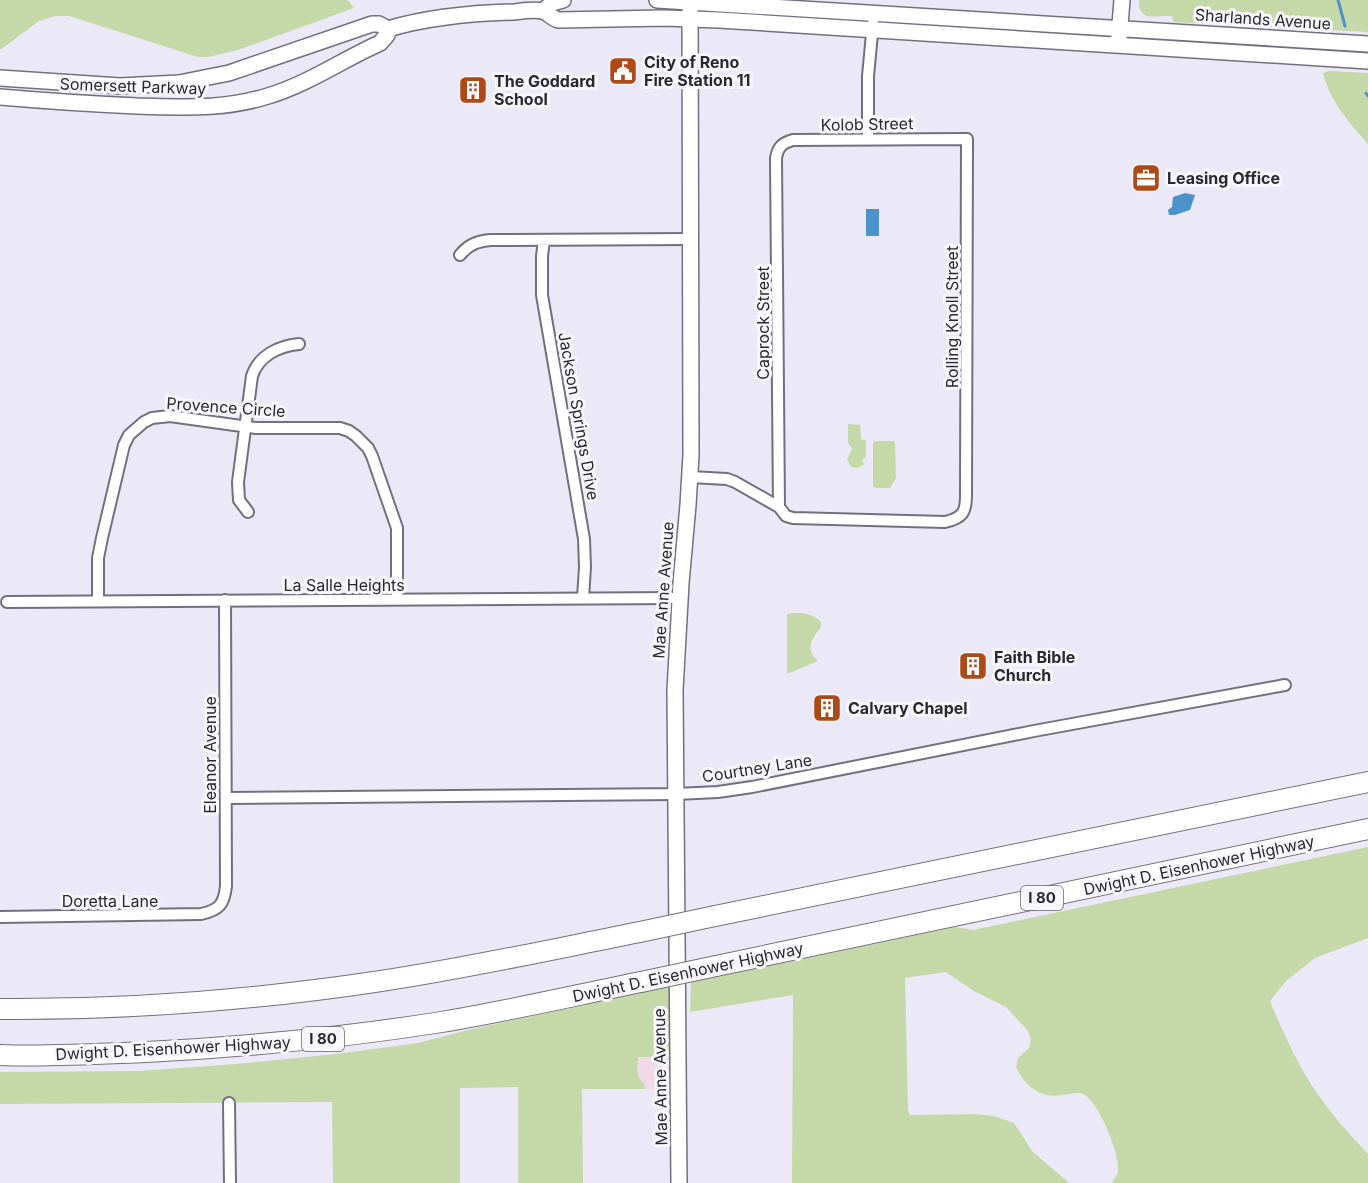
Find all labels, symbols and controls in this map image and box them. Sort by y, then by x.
street label: Sharlands Avenue [1194,4,1332,34]
place label: City of Reno Fire Station 11 [644,52,750,90]
public building icon: City of Reno Fire Station 11 [607,55,639,87]
place label: The Goddard School [494,71,595,109]
street label: Somersett Parkway [59,73,207,99]
building icon: The Goddard School [457,74,489,106]
street label: Kolob Street [821,113,913,135]
office icon: Leasing Office [1130,162,1162,194]
place label: Leasing Office [1167,168,1280,188]
street label: Rolling Knoll Street [942,246,962,388]
street label: Caprock Street [753,266,773,380]
street label: Jackson Springs Drive [554,330,604,502]
street label: Provence Circle [166,393,286,421]
street label: Mae Anne Avenue [648,521,678,659]
street label: La Salle Heights [283,575,405,595]
place label: Faith Bible Church [994,647,1075,685]
building icon: Faith Bible Church [957,650,989,682]
building icon: Calvary Chapel [811,692,843,724]
street label: Eleanor Avenue [200,696,220,814]
place label: Calvary Chapel [848,698,968,718]
street label: Courtney Lane [701,749,813,787]
street label: Dwight D. Eisenhower Highway [1082,831,1316,899]
road number: I 80 [1021,886,1063,910]
street label: Doretta Lane [62,891,158,911]
street label: Dwight D. Eisenhower Highway [571,938,805,1006]
street label: Mae Anne Avenue [649,1008,671,1146]
road number: I 80 [302,1027,344,1051]
street label: Dwight D. Eisenhower Highway [55,1032,291,1064]

